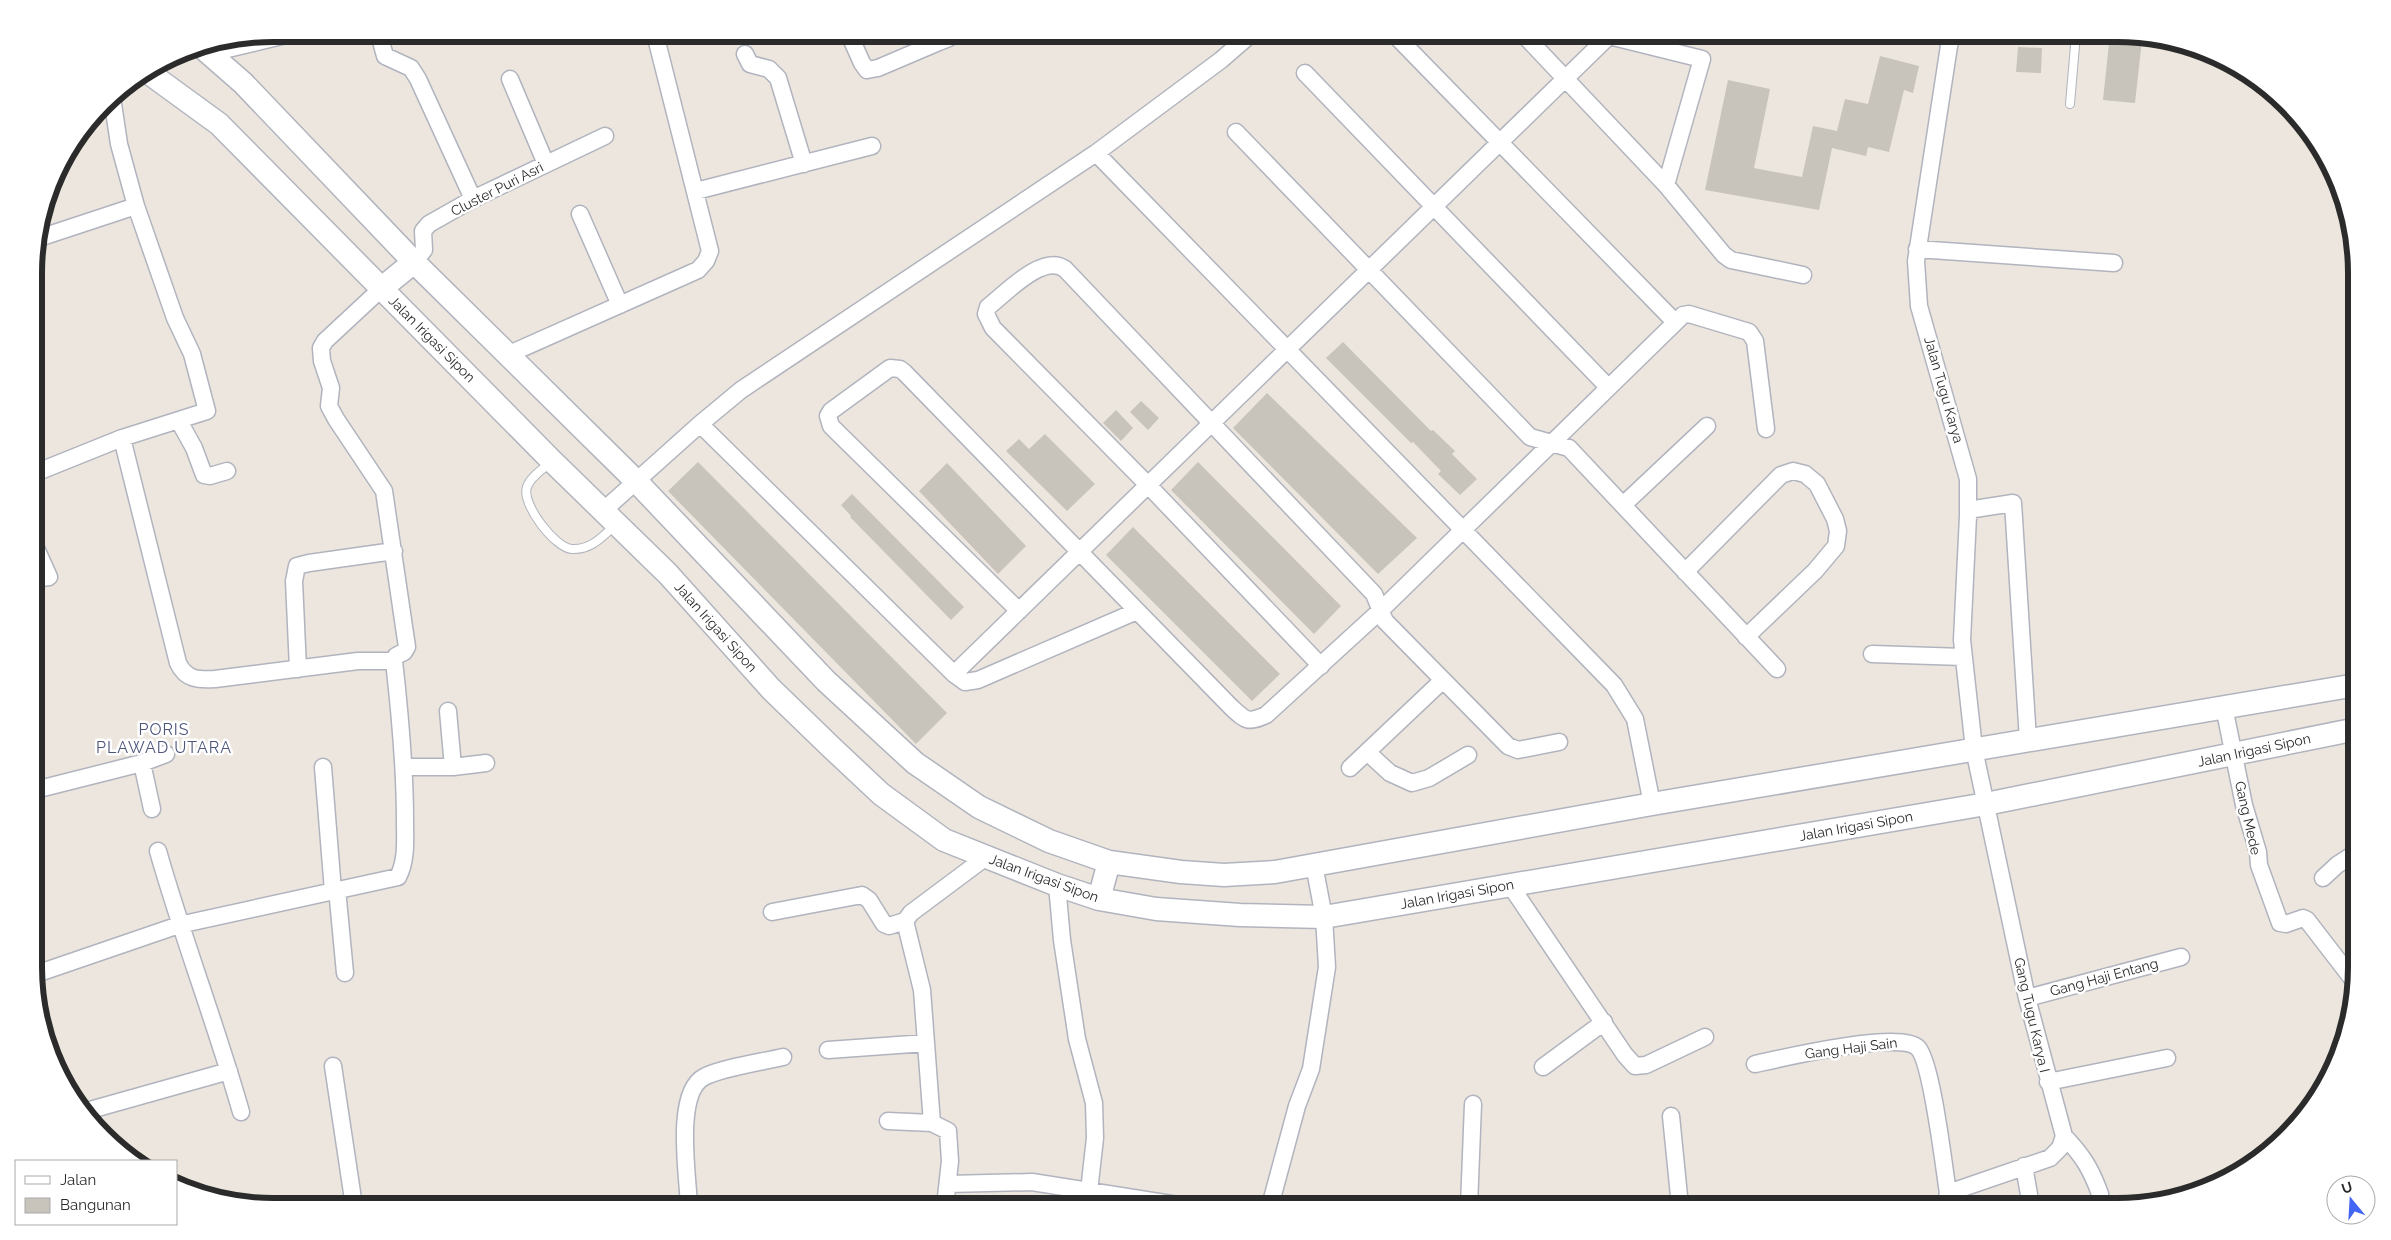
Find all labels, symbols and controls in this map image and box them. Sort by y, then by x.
street label: Cluster Puri Asri [448,159,546,219]
street label: Jalan Irigasi Sipon [386,293,478,385]
street label: Jalan Tugu Karya [1921,335,1967,445]
street label: Jalan Irigasi Sipon [672,579,760,675]
district label: PORIS PLAWAD UTARA [96,720,232,757]
street label: Jalan Irigasi Sipon [2196,730,2312,770]
street label: Gang Mede [2232,779,2264,857]
street label: Jalan Irigasi Sipon [1798,808,1914,844]
street label: Jalan Irigasi Sipon [987,851,1101,905]
street label: Jalan Irigasi Sipon [1399,876,1515,912]
street label: Gang Haji Entang [2048,955,2160,999]
street label: Gang Tugu Karya I [2011,956,2053,1074]
street label: Gang Haji Sain [1804,1034,1898,1062]
legend [15,1160,178,1225]
text: Jalan [60,1171,96,1189]
north arrow [2326,1175,2376,1225]
text: U [2340,1178,2354,1197]
text: Bangunan [60,1196,131,1214]

